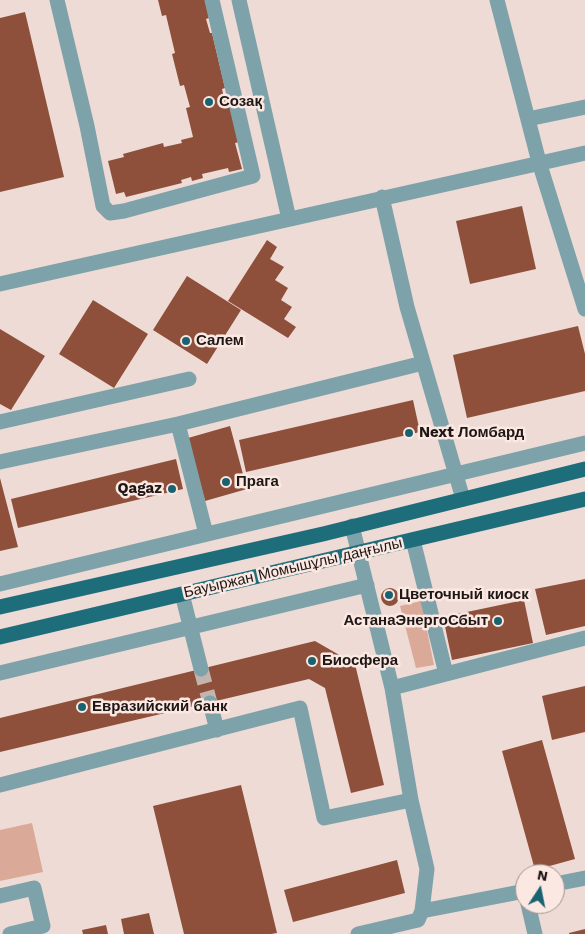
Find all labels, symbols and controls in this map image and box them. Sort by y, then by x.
place label: Созақ [219,93,262,111]
marker: Созақ [203,96,215,108]
place label: Салем [196,332,244,350]
marker: Салем [180,335,192,347]
place label: Next Ломбард [419,424,524,442]
marker: Next Ломбард [403,427,415,439]
place label: Прага [236,473,279,491]
marker: Прага [220,476,232,488]
place label: Qagaz [117,480,162,498]
marker: Qagaz [166,483,178,495]
street label: Бауыржан Момышұлы даңғылы [182,534,404,602]
place label: Цветочный киоск [399,586,529,604]
marker: Цветочный киоск [383,589,395,601]
place label: АстанаЭнергоСбыт [343,612,488,630]
marker: АстанаЭнергоСбыт [492,615,504,627]
place label: Биосфера [322,652,398,670]
marker: Биосфера [306,655,318,667]
place label: Евразийский банк [92,698,228,716]
marker: Евразийский банк [76,701,88,713]
north arrow [515,864,565,914]
text: N [536,866,549,884]

